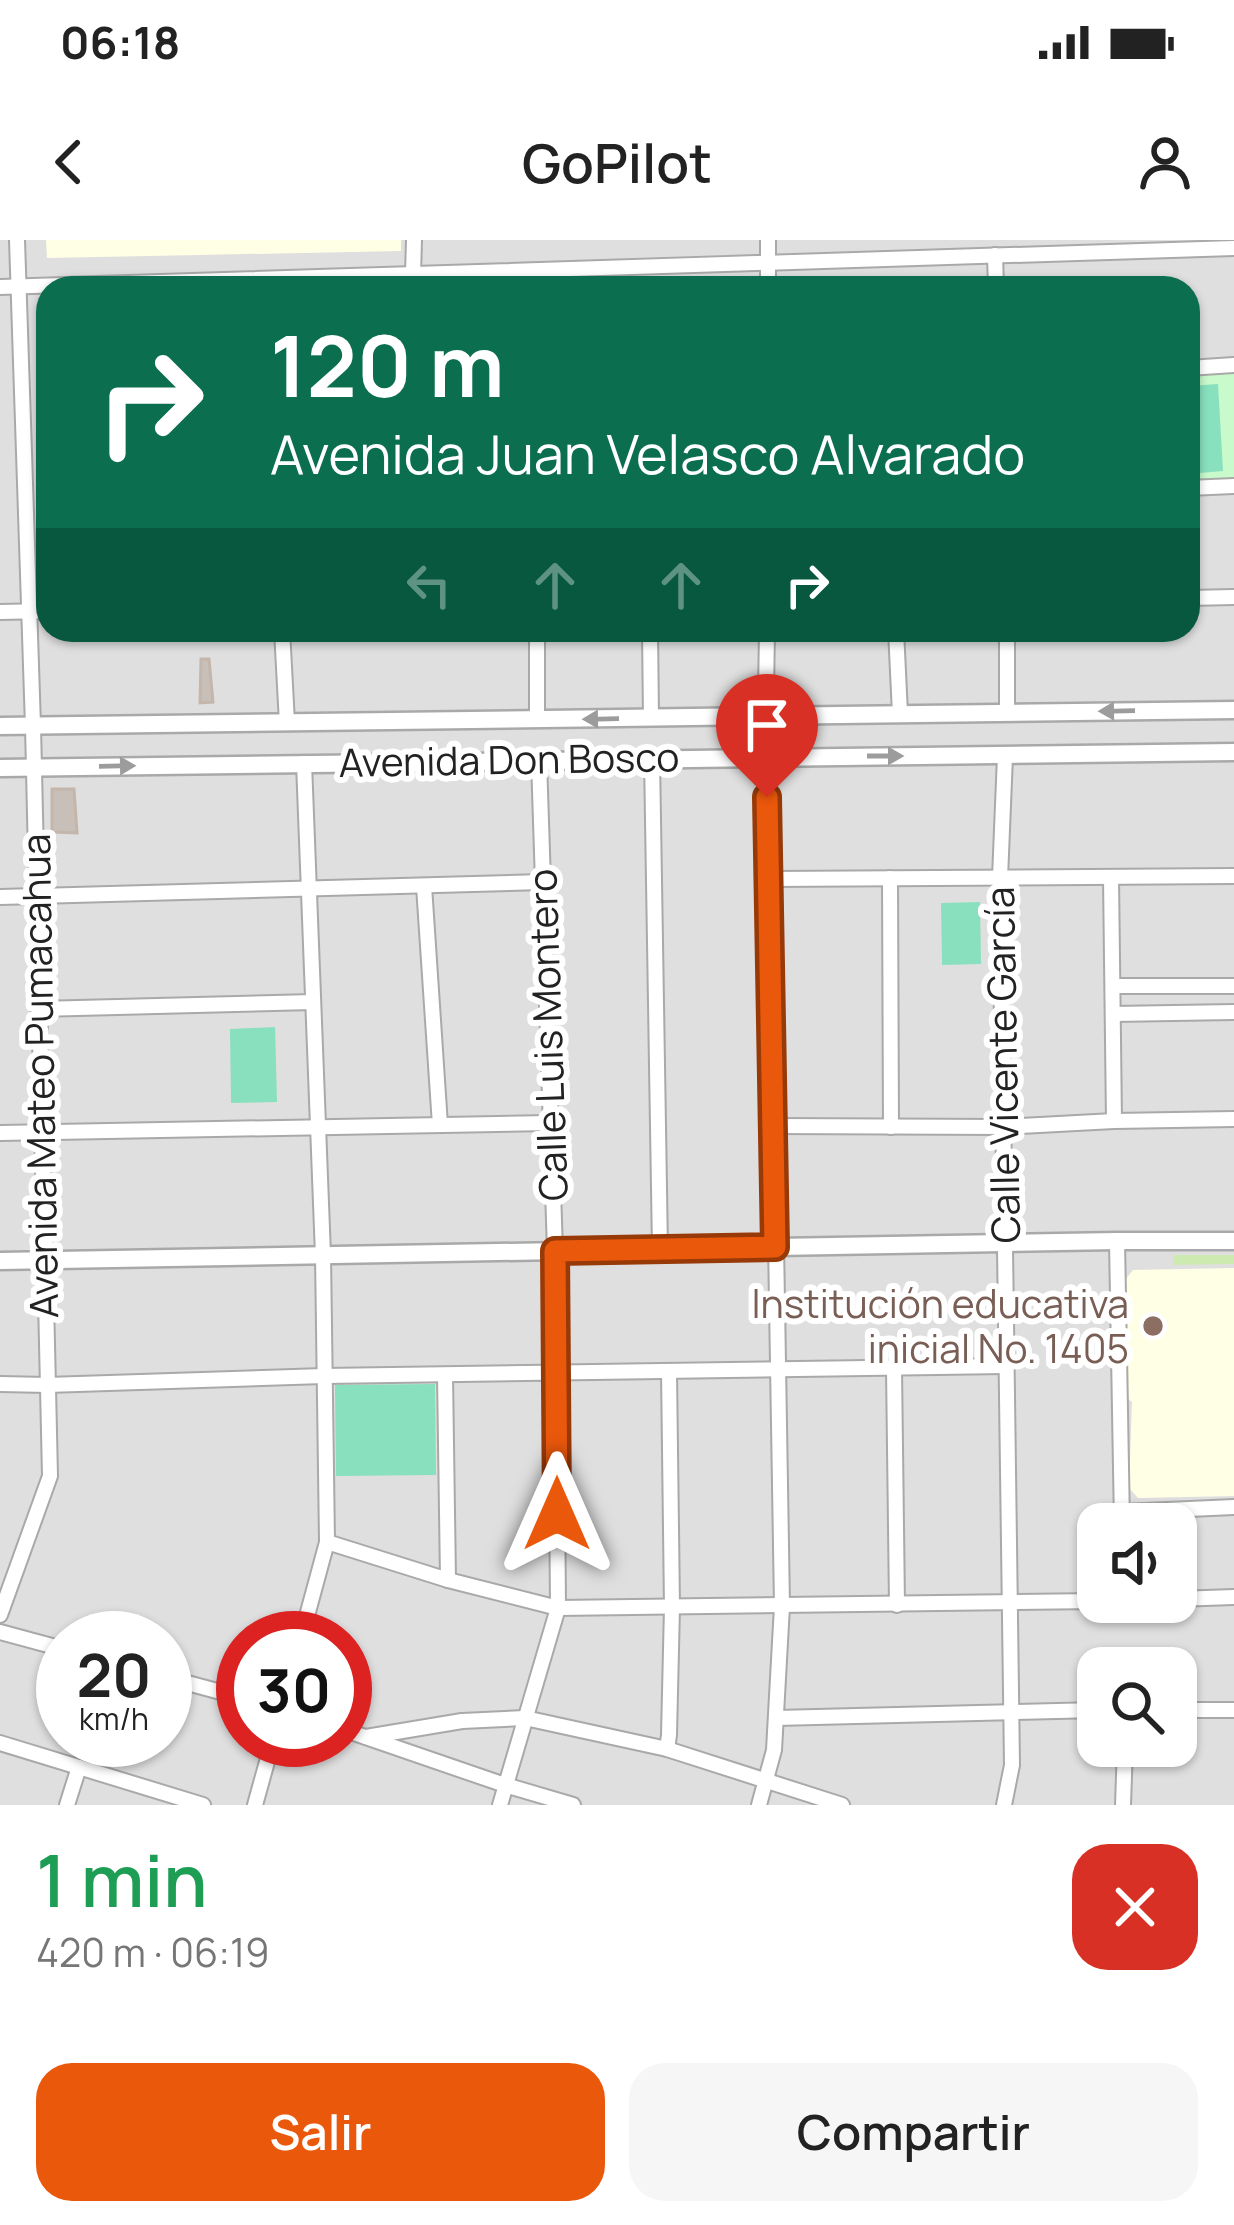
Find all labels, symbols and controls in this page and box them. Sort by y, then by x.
text: 06:18 [60,11,180,73]
text: GoPilot [522,125,712,199]
icon: back [36,129,102,195]
icon: person [1132,129,1198,195]
text: 120 m [270,307,504,422]
icon: right [72,324,228,480]
text: Avenida Juan Velasco Alvarado [270,416,1025,490]
icon: left [396,552,462,618]
icon: ahead [522,552,588,618]
icon: ahead [648,552,714,618]
icon: right [774,552,840,618]
pin [716,674,818,797]
icon: arrive [734,692,800,758]
one-way arrow [1097,702,1135,721]
one-way arrow [581,709,619,728]
street label: Avenida Don Bosco [338,729,680,789]
one-way arrow [867,747,905,766]
one-way arrow [99,756,137,776]
street label: Avenida Mateo Pumacahua [8,833,70,1319]
street label: Calle Luis Montero [514,868,580,1202]
street label: Calle Vicente García [972,886,1032,1244]
place label: Institución educativa inicial No. 1405 [751,1276,1129,1375]
marker: Institución educativa inicial No. 1405 [1140,1313,1166,1339]
position arrow [494,1451,620,1577]
map controls [1077,1503,1197,1767]
button: sound [1077,1503,1197,1623]
speed limit sign: 30 [216,1611,372,1767]
text: 20 [76,1633,152,1715]
button: search [1077,1647,1197,1767]
text: km/h [79,1698,149,1739]
text: 1 min [36,1830,208,1929]
button: close [1072,1844,1198,1970]
text: 420 m · 06:19 [36,1925,269,1979]
button: Salir [36,2063,605,2201]
button: Compartir [629,2063,1198,2201]

